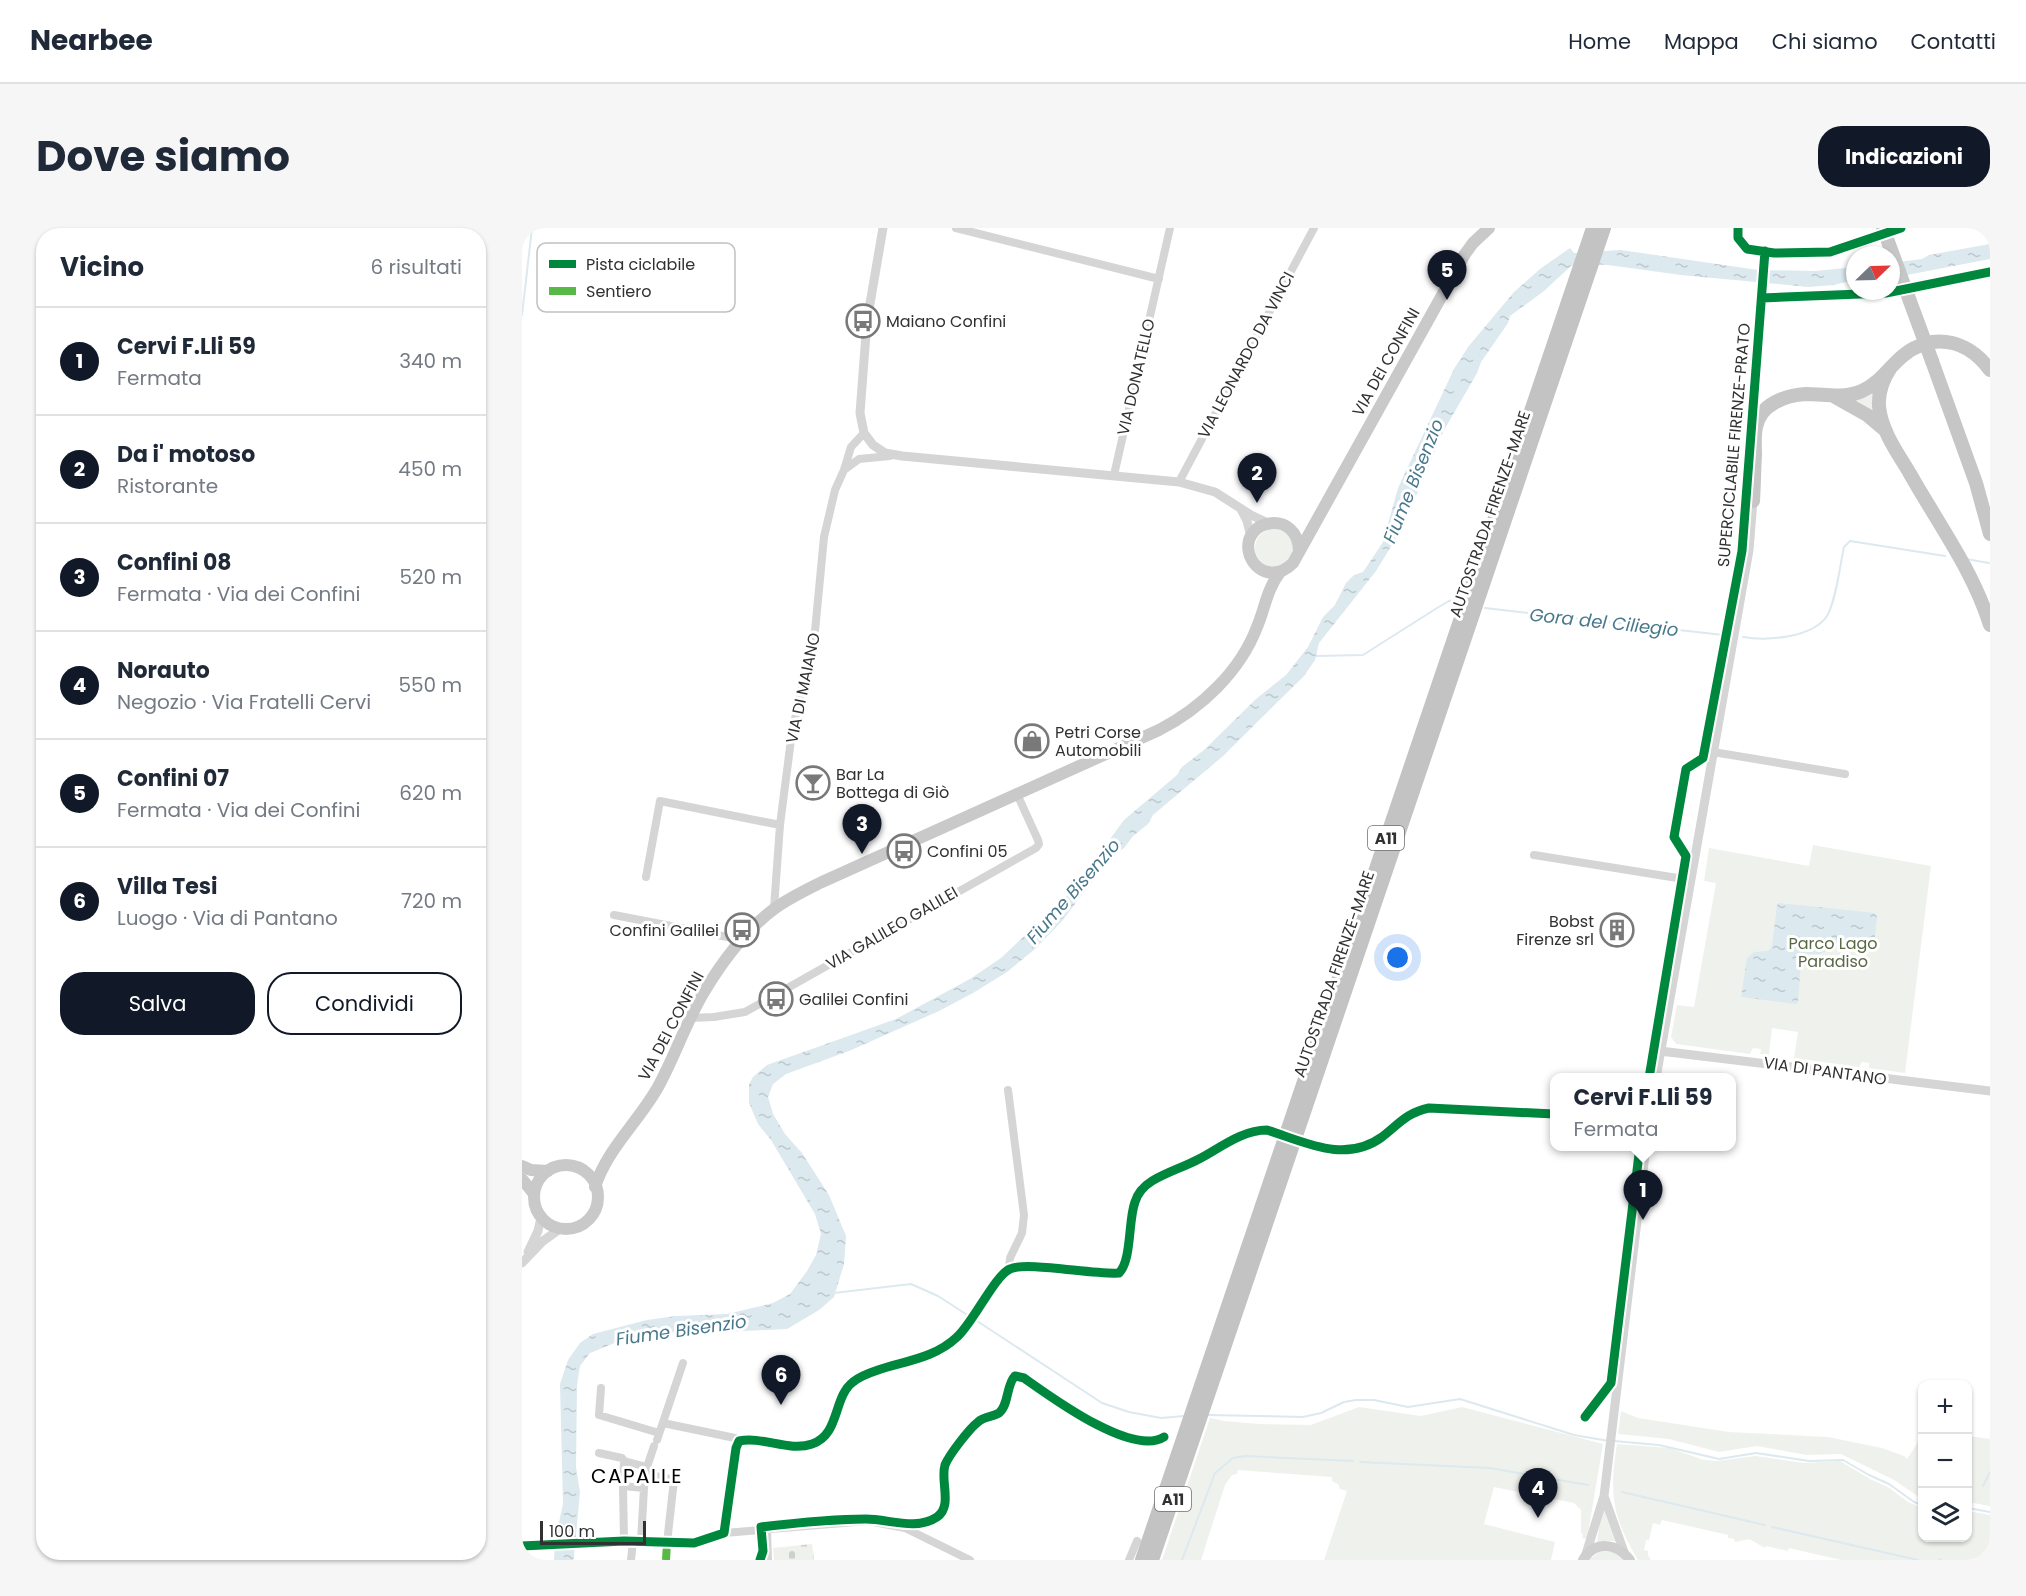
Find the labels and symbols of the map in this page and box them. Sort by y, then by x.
legend [537,243,735,312]
north arrow [1846,246,1900,300]
pin: 5 [1428,250,1466,300]
text: Pista ciclabile [586,253,695,276]
street label: VIA LEONARDO DA VINCI [1192,267,1300,443]
text: Sentiero [586,280,651,303]
bus stop icon: Maiano Confini [845,303,881,339]
street label: VIA DEI CONFINI [1347,304,1425,420]
place label: Maiano Confini [886,310,1006,333]
street label: VIA DONATELLO [1111,316,1161,438]
street label: SUPERCICLABILE FIRENZE-PRATO [1712,322,1756,568]
street label: AUTOSTRADA FIRENZE-MARE [1444,408,1536,620]
water label: Fiume Bisenzio [1377,415,1449,547]
pin: 2 [1238,454,1276,503]
water label: Gora del Ciliegio [1528,602,1680,642]
street label: VIA DI MAIANO [780,631,826,745]
place label: Petri Corse Automobili [1055,721,1141,762]
shop icon: Petri Corse Automobili [1014,723,1050,759]
place label: Bar La Bottega di Giò [836,763,949,804]
bar icon: Bar La Bottega di Giò [795,765,831,801]
pin: 3 [842,804,882,854]
road number: A11 [1368,826,1404,850]
bus stop icon: Confini 05 [886,833,922,869]
water label: Fiume Bisenzio [1020,833,1126,949]
place label: Confini 05 [927,840,1008,863]
street label: AUTOSTRADA FIRENZE-MARE [1288,868,1380,1080]
street label: VIA GALILEO GALILEI [822,881,962,975]
place label: Bobst Firenze srl [1516,910,1594,951]
bus stop icon: Confini Galilei [724,912,760,948]
building icon: Bobst Firenze srl [1599,912,1635,948]
place label: Confini Galilei [610,919,719,942]
park label: Parco Lago Paradiso [1788,932,1878,973]
your location [1383,943,1412,972]
street label: VIA DEI CONFINI [632,967,710,1085]
bus stop icon: Galilei Confini [758,981,794,1017]
place label: Galilei Confini [799,988,908,1011]
street label: VIA DI PANTANO [1762,1051,1888,1091]
pin: 1 [1624,1170,1662,1220]
water label: Fiume Bisenzio [614,1308,748,1352]
pin: 6 [762,1356,800,1405]
district label: CAPALLE [591,1462,683,1490]
pin: 4 [1518,1468,1558,1518]
road number: A11 [1155,1487,1191,1511]
scale bar [540,1518,646,1546]

